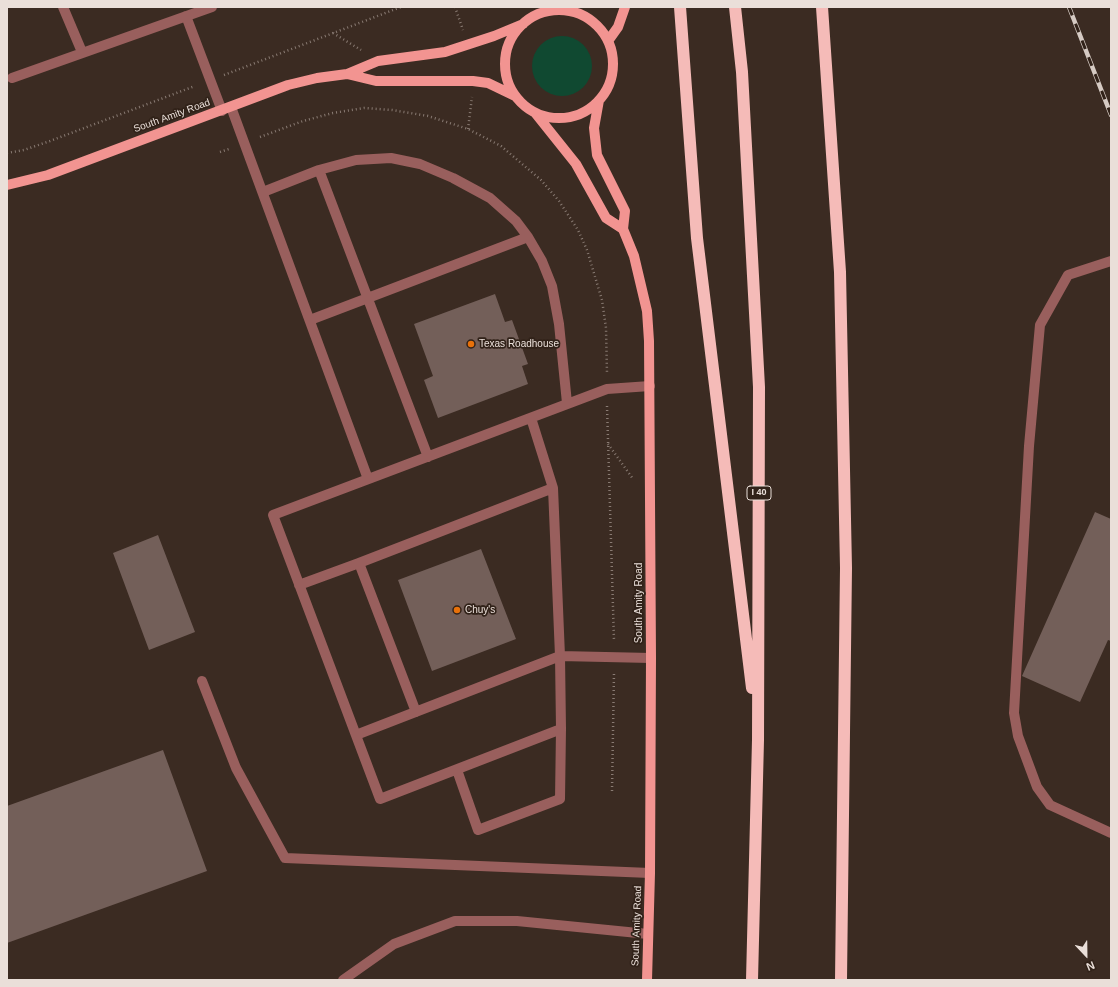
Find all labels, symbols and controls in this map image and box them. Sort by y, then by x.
street label: South Amity Road [132,97,212,135]
place label: Texas Roadhouse [479,338,559,350]
marker: Texas Roadhouse [466,339,476,349]
road number: I 40 [747,486,771,500]
street label: South Amity Road [633,563,645,643]
place label: Chuy's [465,604,495,616]
marker: Chuy's [452,605,462,615]
street label: South Amity Road [630,886,644,966]
north arrow [1066,935,1106,975]
text: N [1085,959,1096,973]

